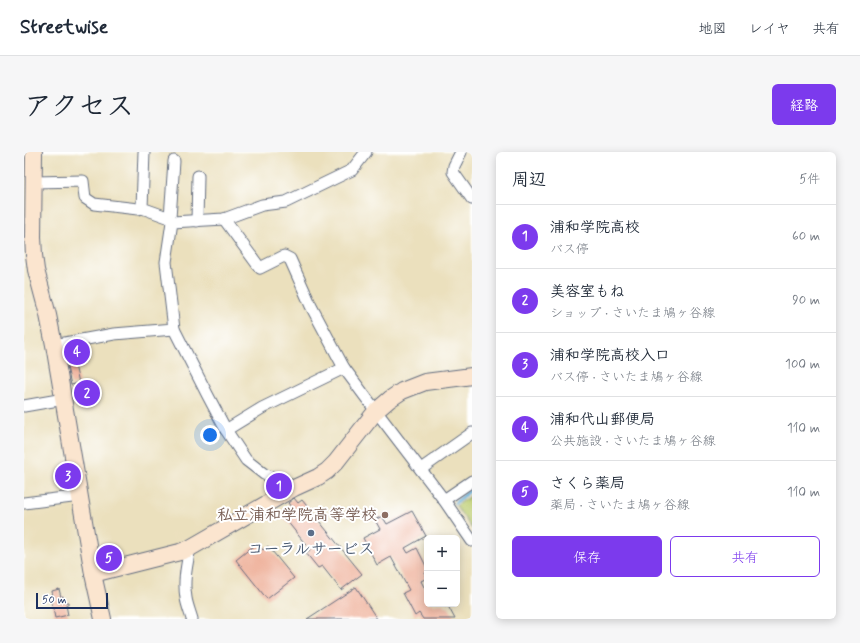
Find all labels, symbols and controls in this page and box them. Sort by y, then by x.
text: Streetwise [20,15,108,40]
text: 地図 [699,20,727,38]
text: レイヤ [749,20,790,38]
text: 共有 [812,20,840,38]
button: 経路 [772,84,836,125]
text: アクセス [24,89,134,126]
text: 周辺 [512,169,546,191]
text: 5件 [799,171,820,188]
text: 浦和学院高校 [550,218,640,238]
text: 1 [522,228,528,245]
text: 60 m [792,228,820,245]
text: バス停 [550,241,589,258]
text: 美容室もね [550,282,625,302]
text: 2 [522,292,528,309]
text: 90 m [792,292,820,309]
text: ショップ · さいたま鳩ヶ谷線 [550,305,715,322]
pin: 4 [64,337,90,367]
text: 浦和学院高校入口 [550,346,670,366]
text: 3 [522,356,528,373]
text: 100 m [785,356,820,373]
text: バス停 · さいたま鳩ヶ谷線 [550,369,702,386]
pin: 2 [74,378,100,408]
text: 浦和代山郵便局 [550,410,655,430]
text: 4 [521,420,529,437]
text: 110 m [787,420,820,437]
your location [200,425,220,445]
text: 公共施設 · さいたま鳩ヶ谷線 [550,433,715,450]
pin: 3 [55,461,81,491]
pin: 1 [266,471,292,501]
text: さくら薬局 [550,474,625,494]
text: 5 [521,484,529,501]
text: 110 m [787,484,820,501]
text: 薬局 · さいたま鳩ヶ谷線 [550,497,689,514]
place label: 私立浦和学院高等学校 [217,505,377,526]
marker: 私立浦和学院高等学校 [380,510,390,520]
marker: コーラルサービス [306,528,316,538]
map controls [424,535,460,607]
button: + [424,535,460,571]
button: 保存 [512,536,662,577]
button: 共有 [670,536,820,577]
place label: コーラルサービス [247,539,375,560]
pin: 5 [96,543,122,573]
button: − [424,571,460,607]
scale bar [36,591,108,610]
text: 50 m [42,593,67,607]

